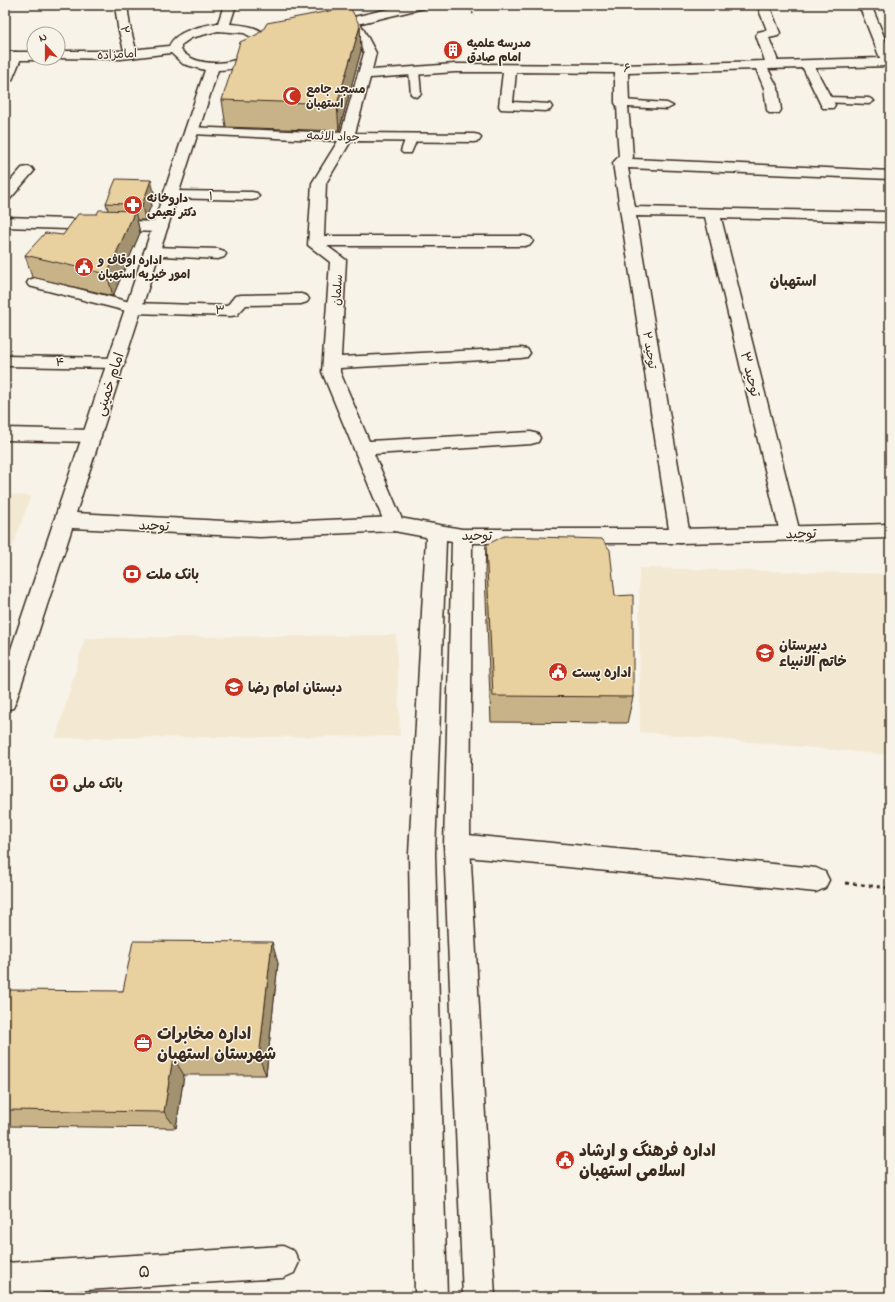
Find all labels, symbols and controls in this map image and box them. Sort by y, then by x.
street label: ۲ [114,24,134,36]
north arrow [26,26,66,66]
text: N [36,29,49,46]
place label: مدرسه علمیه امام صادق [467,35,531,67]
building icon: مدرسه علمیه امام صادق [442,39,464,61]
street label: امامزاده [97,45,138,65]
street label: ۶ [623,60,631,78]
place label: مسجد جامع استهبان [306,81,365,113]
mosque icon: مسجد جامع استهبان [281,85,303,107]
street label: جواد الائمه [306,127,360,147]
street label: ۱ [209,188,213,206]
place label: داروخانه دکتر نعیمی [147,190,197,222]
pharmacy icon: داروخانه دکتر نعیمی [122,194,144,216]
place label: اداره اوقاف و امور خیریه استهبان [97,252,190,284]
public building icon: اداره اوقاف و امور خیریه استهبان [73,256,95,278]
district label: استهبان [770,271,816,293]
street label: سلمان [328,274,348,306]
street label: ۳ [215,302,225,320]
street label: توحید ۲ [637,330,661,371]
street label: امام خمینی [90,350,131,419]
street label: توحید ۳ [734,350,766,400]
street label: ۴ [55,354,65,372]
street label: توحید [138,515,171,538]
street label: توحید [785,524,818,545]
street label: توحید [461,526,494,547]
bank icon: بانک ملت [121,563,143,585]
place label: بانک ملت [146,565,199,586]
place label: دبیرستان خاتم الانبیاء [779,636,847,673]
school or university icon: دبیرستان خاتم الانبیاء [754,642,776,664]
public building icon: اداره پست [547,661,569,683]
place label: اداره پست [572,663,632,684]
school or university icon: دبستان امام رضا [223,676,245,698]
place label: دبستان امام رضا [248,678,342,699]
bank icon: بانک ملی [48,772,70,794]
place label: بانک ملی [73,774,123,795]
place label: اداره مخابرات شهرستان استهبان [157,1022,276,1067]
office icon: اداره مخابرات شهرستان استهبان [132,1032,154,1054]
place label: اداره فرهنگ و ارشاد اسلامی استهبان [579,1139,716,1184]
public building icon: اداره فرهنگ و ارشاد اسلامی استهبان [554,1149,576,1171]
street label: ۵ [138,1260,151,1285]

